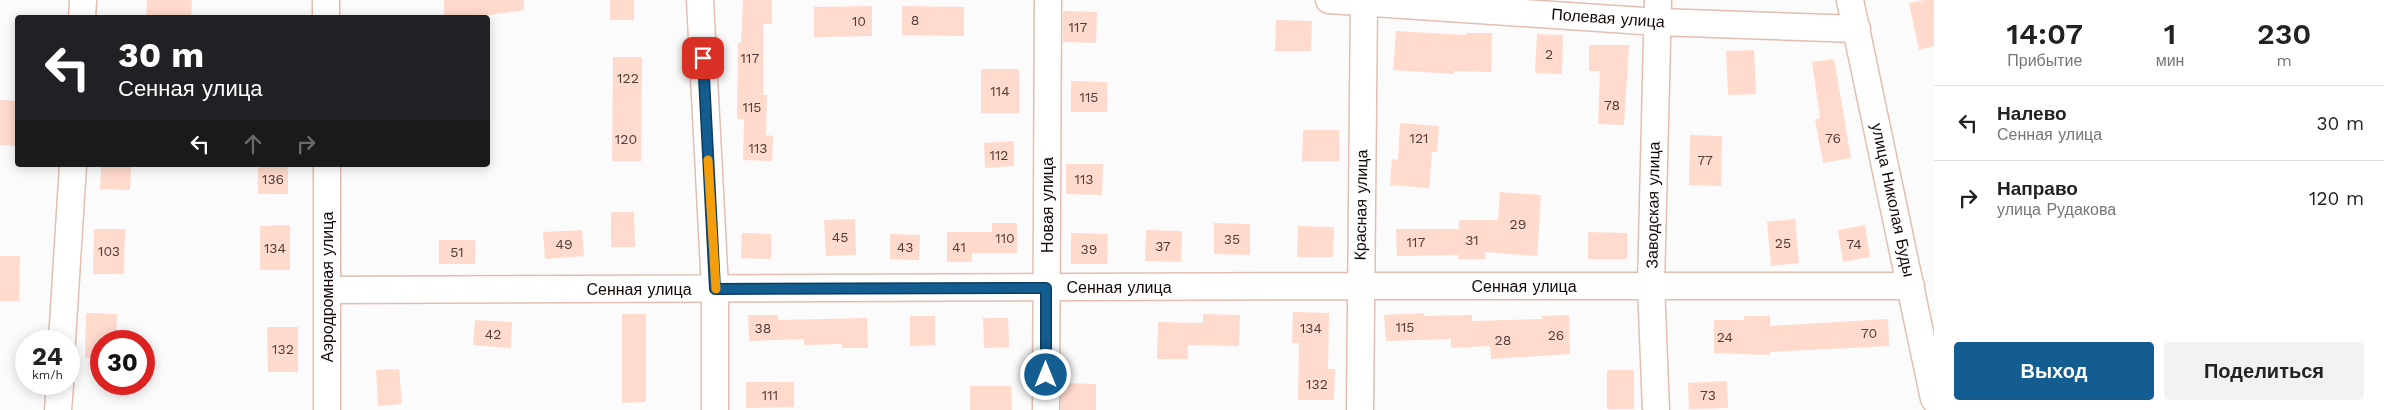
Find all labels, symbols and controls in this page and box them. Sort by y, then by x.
street label: Полевая улица [1551,5,1665,31]
house number: 8 [911,12,919,28]
house number: 10 [852,13,866,29]
text: 14:07 [2007,16,2083,51]
text: 1 [2164,16,2176,51]
text: 230 [2257,16,2311,51]
house number: 117 [1069,19,1088,35]
text: 30 m [118,34,204,76]
icon: left [35,35,100,100]
pin [682,37,724,79]
icon: arrive [689,44,717,72]
house number: 2 [1545,46,1553,62]
house number: 117 [741,50,760,66]
text: Прибытие [2007,51,2082,70]
text: мин [2156,51,2184,70]
text: m [2277,51,2292,70]
house number: 122 [617,70,639,86]
text: Сенная улица [118,76,263,101]
house number: 114 [990,83,1010,99]
house number: 115 [1079,89,1099,105]
house number: 78 [1604,97,1620,113]
house number: 115 [742,99,762,115]
text: Налево [1997,102,2067,125]
icon: left [1954,109,1982,137]
text: 30 m [2317,112,2364,135]
street label: улица Николая Буды [1867,122,1919,278]
text: Сенная улица [1997,125,2102,144]
icon: left [186,130,214,158]
icon: ahead [239,130,267,158]
icon: right [292,130,320,158]
house number: 121 [1409,130,1429,146]
house number: 76 [1825,130,1841,146]
house number: 120 [615,131,637,147]
house number: 113 [748,140,768,156]
street label: Заводская улица [1642,141,1664,269]
house number: 112 [989,147,1009,163]
street label: Красная улица [1351,149,1371,261]
house number: 77 [1697,152,1713,168]
street label: Новая улица [1038,157,1057,253]
house number: 136 [262,171,284,187]
house number: 113 [1074,171,1094,187]
text: Направо [1997,177,2078,200]
icon: right [1954,184,1982,212]
text: 120 m [2309,187,2364,210]
text: улица Рудакова [1997,200,2116,219]
street label: Аэродромная улица [318,212,337,362]
house number: 29 [1510,216,1526,232]
house number: 45 [832,229,848,245]
house number: 110 [995,230,1015,246]
house number: 35 [1224,231,1240,247]
house number: 31 [1465,232,1479,248]
house number: 117 [1407,234,1426,250]
house number: 25 [1775,235,1791,251]
house number: 49 [555,236,573,252]
house number: 74 [1846,236,1862,252]
house number: 37 [1155,238,1171,254]
house number: 43 [897,239,913,255]
house number: 41 [952,239,966,255]
house number: 134 [264,240,286,256]
house number: 39 [1081,241,1097,257]
house number: 103 [98,243,120,259]
house number: 51 [450,244,464,260]
street label: Сенная улица [1471,277,1577,296]
street label: Сенная улица [1066,278,1172,297]
street label: Сенная улица [586,280,692,299]
house number: 115 [1395,319,1415,335]
house number: 38 [755,320,771,336]
house number: 134 [1300,320,1322,336]
house number: 70 [1861,325,1877,341]
house number: 42 [485,326,501,342]
house number: 26 [1548,327,1564,343]
house number: 24 [1717,329,1733,345]
speed limit sign: 30 [90,330,155,395]
house number: 28 [1495,332,1511,348]
house number: 132 [272,341,294,357]
text: 24 [32,342,63,371]
button: Выход [1954,342,2154,400]
button: Поделиться [2164,342,2364,400]
position arrow [1019,348,1071,400]
text: km/h [32,368,63,382]
house number: 132 [1306,376,1328,392]
house number: 111 [762,387,778,403]
house number: 73 [1700,387,1716,403]

